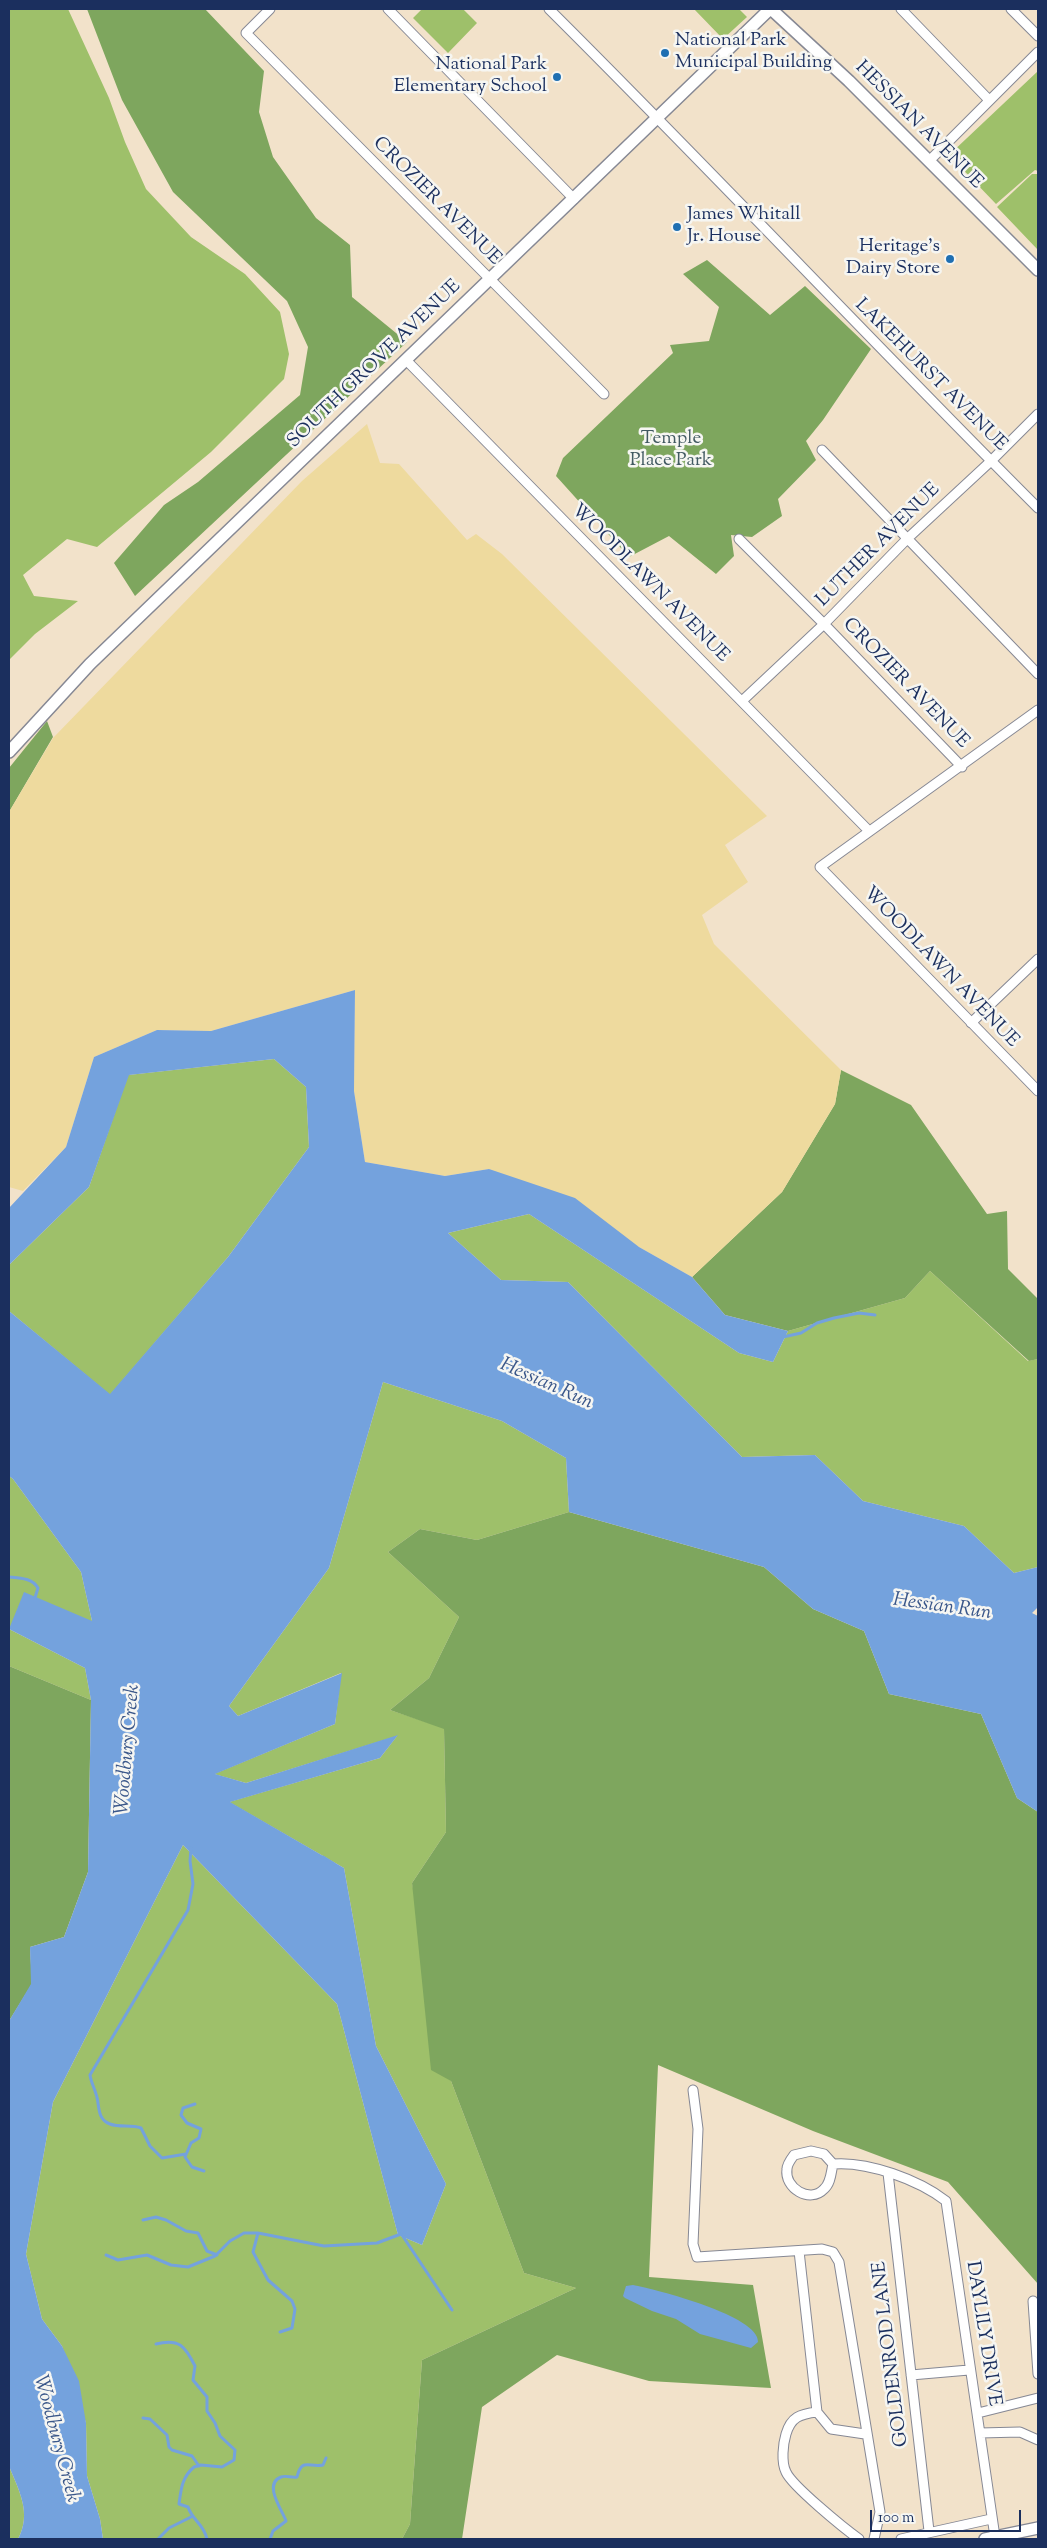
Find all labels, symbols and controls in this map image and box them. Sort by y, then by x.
place label: National Park Municipal Building [675,31,832,75]
marker: National Park Municipal Building [659,47,671,59]
place label: National Park Elementary School [394,55,547,99]
street label: HESSIAN AVENUE [849,57,987,195]
marker: National Park Elementary School [551,71,563,83]
street label: CROZIER AVENUE [367,133,505,271]
place label: James Whitall Jr. House [687,205,801,249]
marker: James Whitall Jr. House [671,221,683,233]
place label: Heritage's Dairy Store [846,237,940,281]
marker: Heritage's Dairy Store [944,253,956,265]
street label: SOUTH GROVE AVENUE [284,276,466,454]
street label: LAKEHURST AVENUE [849,295,1011,457]
park label: Temple Place Park [630,429,712,473]
street label: LUTHER AVENUE [812,479,946,613]
street label: WOODLAWN AVENUE [565,500,733,668]
street label: CROZIER AVENUE [837,614,973,754]
street label: WOODLAWN AVENUE [857,883,1023,1053]
water label: Hessian Run [496,1354,596,1416]
water label: Hessian Run [891,1589,993,1627]
water label: Woodbury Creek [111,1684,147,1816]
street label: GOLDENROD LANE [869,2260,915,2448]
street label: DAYLILY DRIVE [959,2260,1005,2408]
water label: Woodbury Creek [26,2373,84,2505]
scale bar [872,2500,1023,2532]
text: 100 m [878,2508,914,2529]

